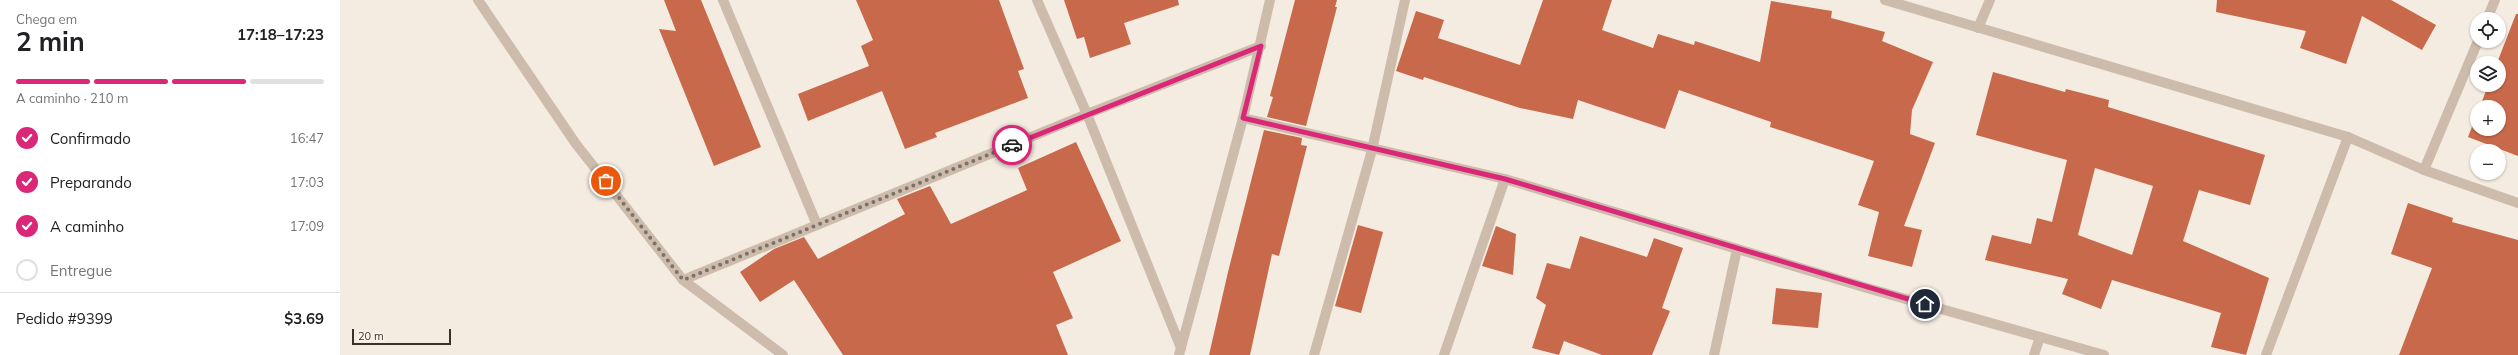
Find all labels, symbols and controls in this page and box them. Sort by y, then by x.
text: Chega em [16,11,77,27]
map controls [2470,12,2506,180]
button: locate [2470,12,2506,48]
text: 2 min [16,25,85,58]
text: 17:18–17:23 [237,25,324,44]
button: layers [2470,56,2506,92]
text: A caminho · 210 m [16,90,128,106]
button: + [2470,100,2506,136]
courier [992,125,1032,165]
icon: check [16,127,38,149]
text: Confirmado [50,129,131,148]
text: 16:47 [290,130,324,146]
icon: car [1001,134,1023,156]
button: − [2470,144,2506,180]
pin [589,164,623,198]
icon: bag [595,170,617,192]
icon: check [16,171,38,193]
text: Preparando [50,173,132,192]
text: 17:03 [290,174,324,190]
icon: check [16,215,38,237]
text: A caminho [50,217,124,236]
text: 17:09 [290,218,324,234]
text: Entregue [50,261,112,280]
pin [1908,287,1942,321]
icon: home [1914,293,1936,315]
text: Pedido #9399 [16,309,113,328]
text: $3.69 [284,309,324,328]
scale bar [352,327,451,346]
text: 20 m [358,329,384,343]

